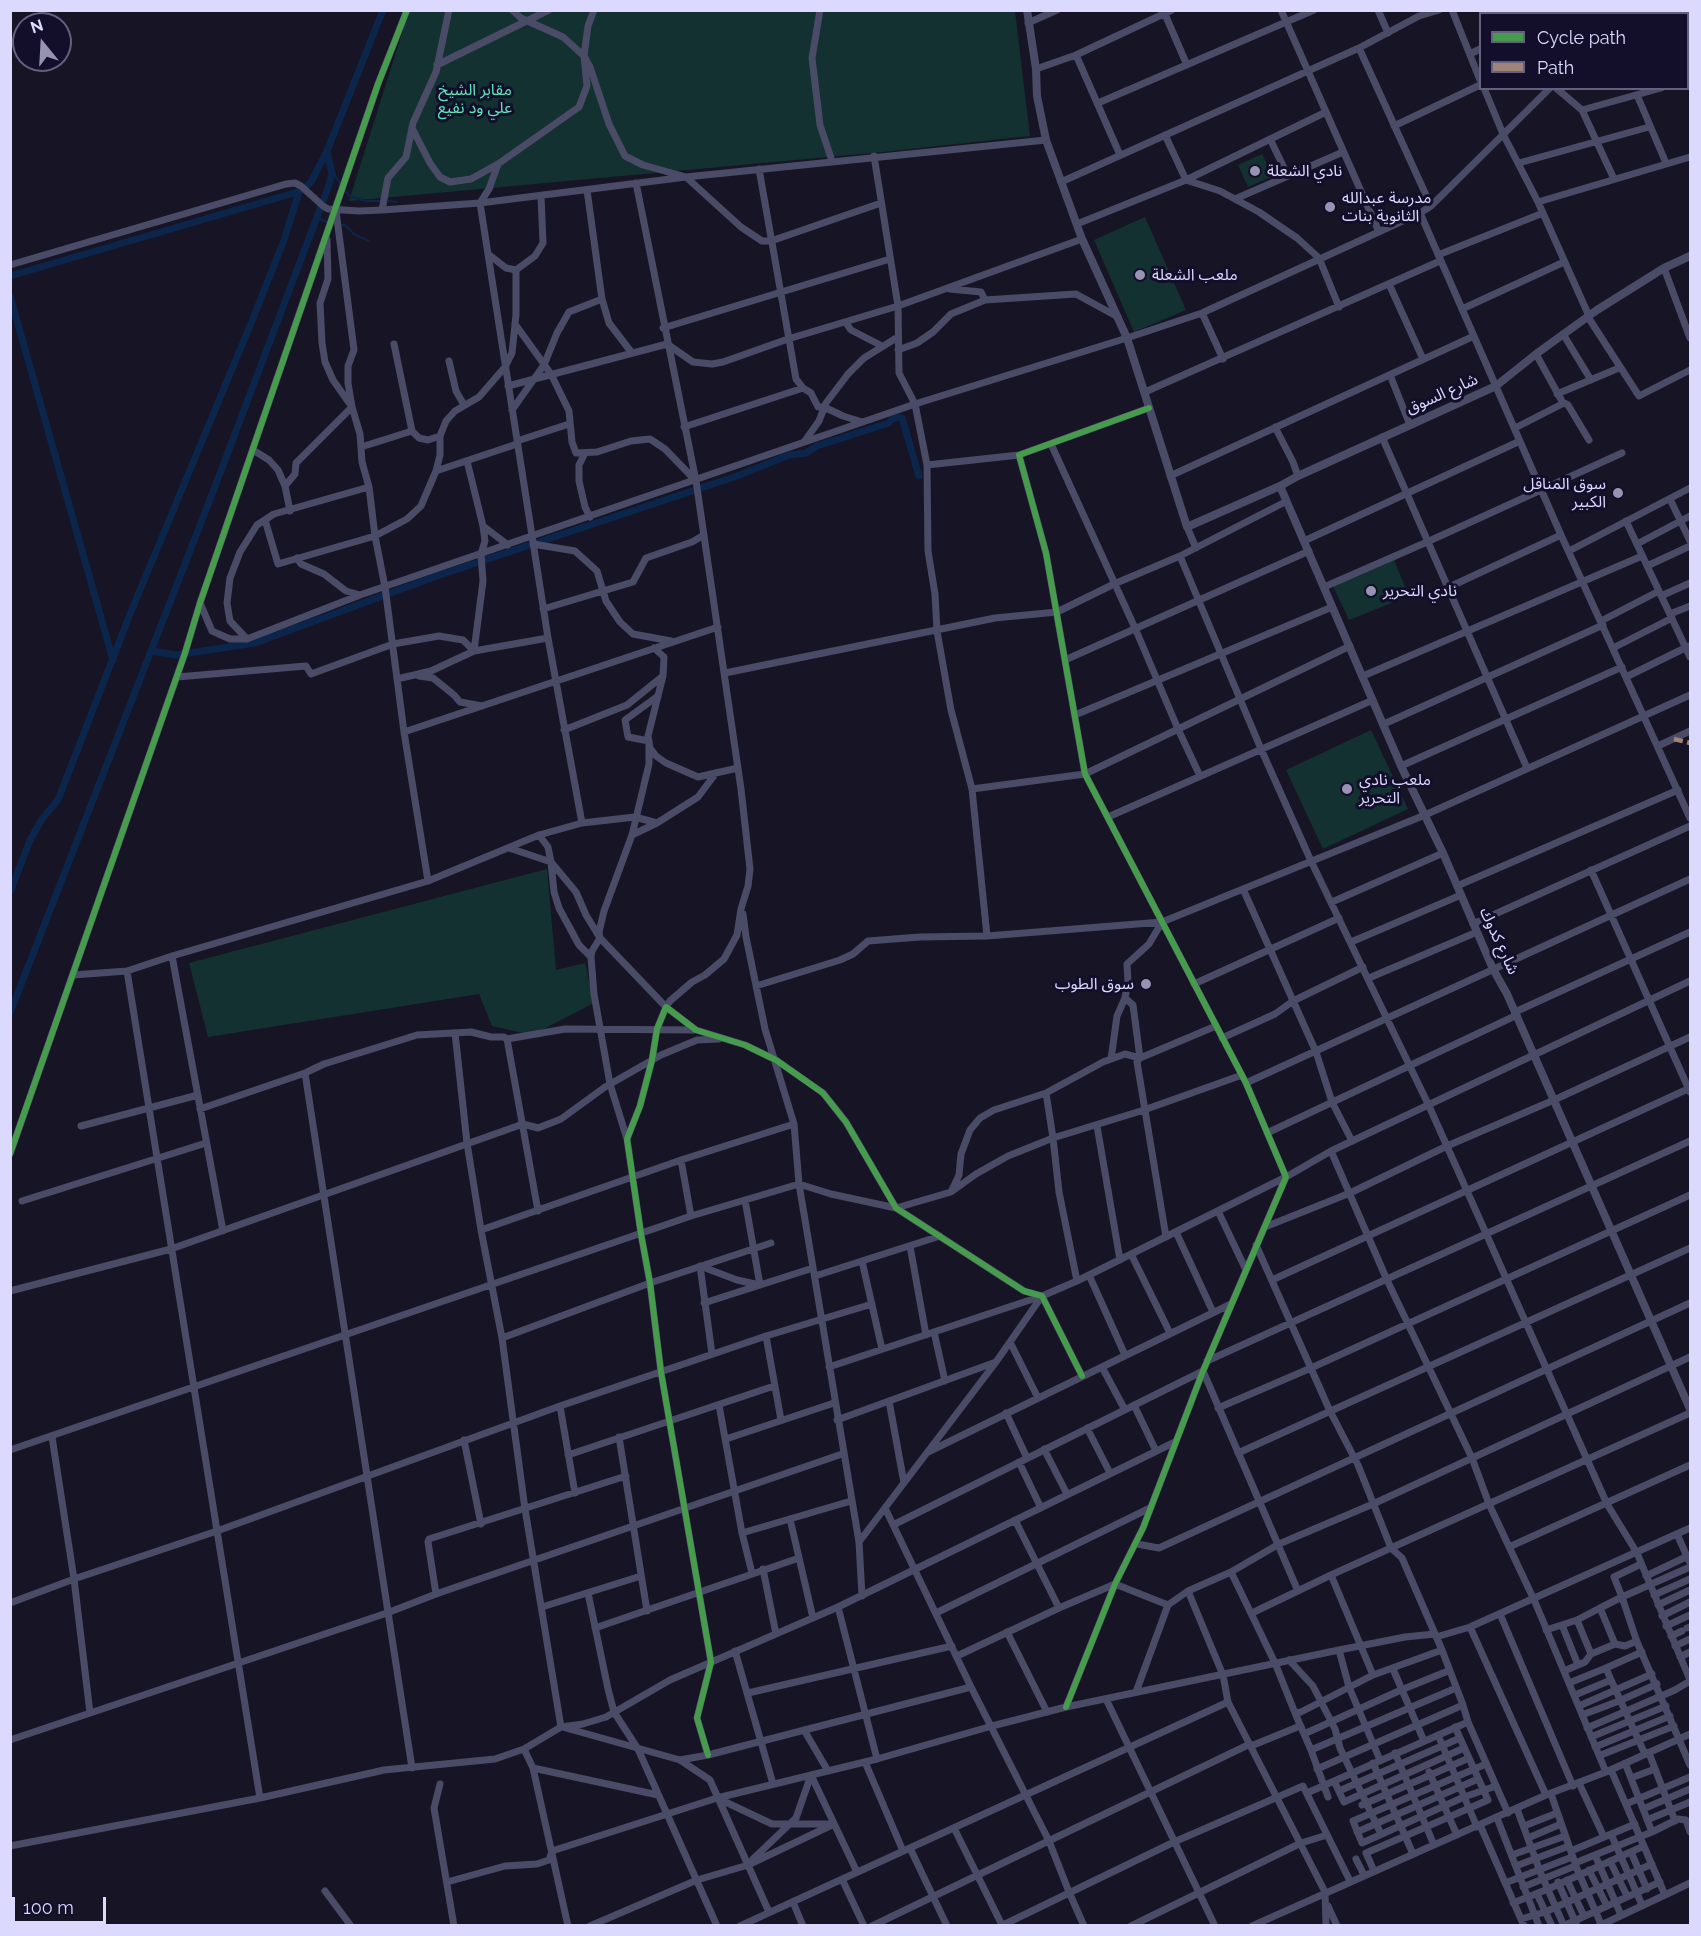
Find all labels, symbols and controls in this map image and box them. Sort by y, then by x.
north arrow [12,12,72,72]
legend [1479,12,1689,90]
text: N [28,15,46,37]
text: Cycle path [1537,27,1626,48]
text: Path [1537,57,1574,78]
park label: مقابر الشيخ علي ود نفيع [438,80,512,118]
place label: نادي الشعلة [1267,161,1342,181]
marker: نادي الشعلة [1248,164,1262,178]
place label: مدرسة عبدالله الثانوية بنات [1342,188,1431,226]
marker: مدرسة عبدالله الثانوية بنات [1323,200,1337,214]
place label: ملعب الشعلة [1152,265,1238,285]
marker: ملعب الشعلة [1133,268,1147,282]
street label: شارع السوق [1403,370,1481,418]
place label: سوق المناقل الكبير [1523,474,1606,512]
marker: سوق المناقل الكبير [1611,486,1625,500]
place label: نادي التحرير [1383,581,1457,601]
marker: نادي التحرير [1364,584,1378,598]
place label: ملعب نادي التحرير [1359,770,1431,808]
marker: ملعب نادي التحرير [1340,782,1354,796]
street label: شارع كدوك [1475,904,1523,978]
place label: سوق الطوب [1055,974,1134,994]
marker: سوق الطوب [1139,977,1153,991]
scale bar [15,1885,110,1923]
text: 100 m [23,1897,74,1918]

